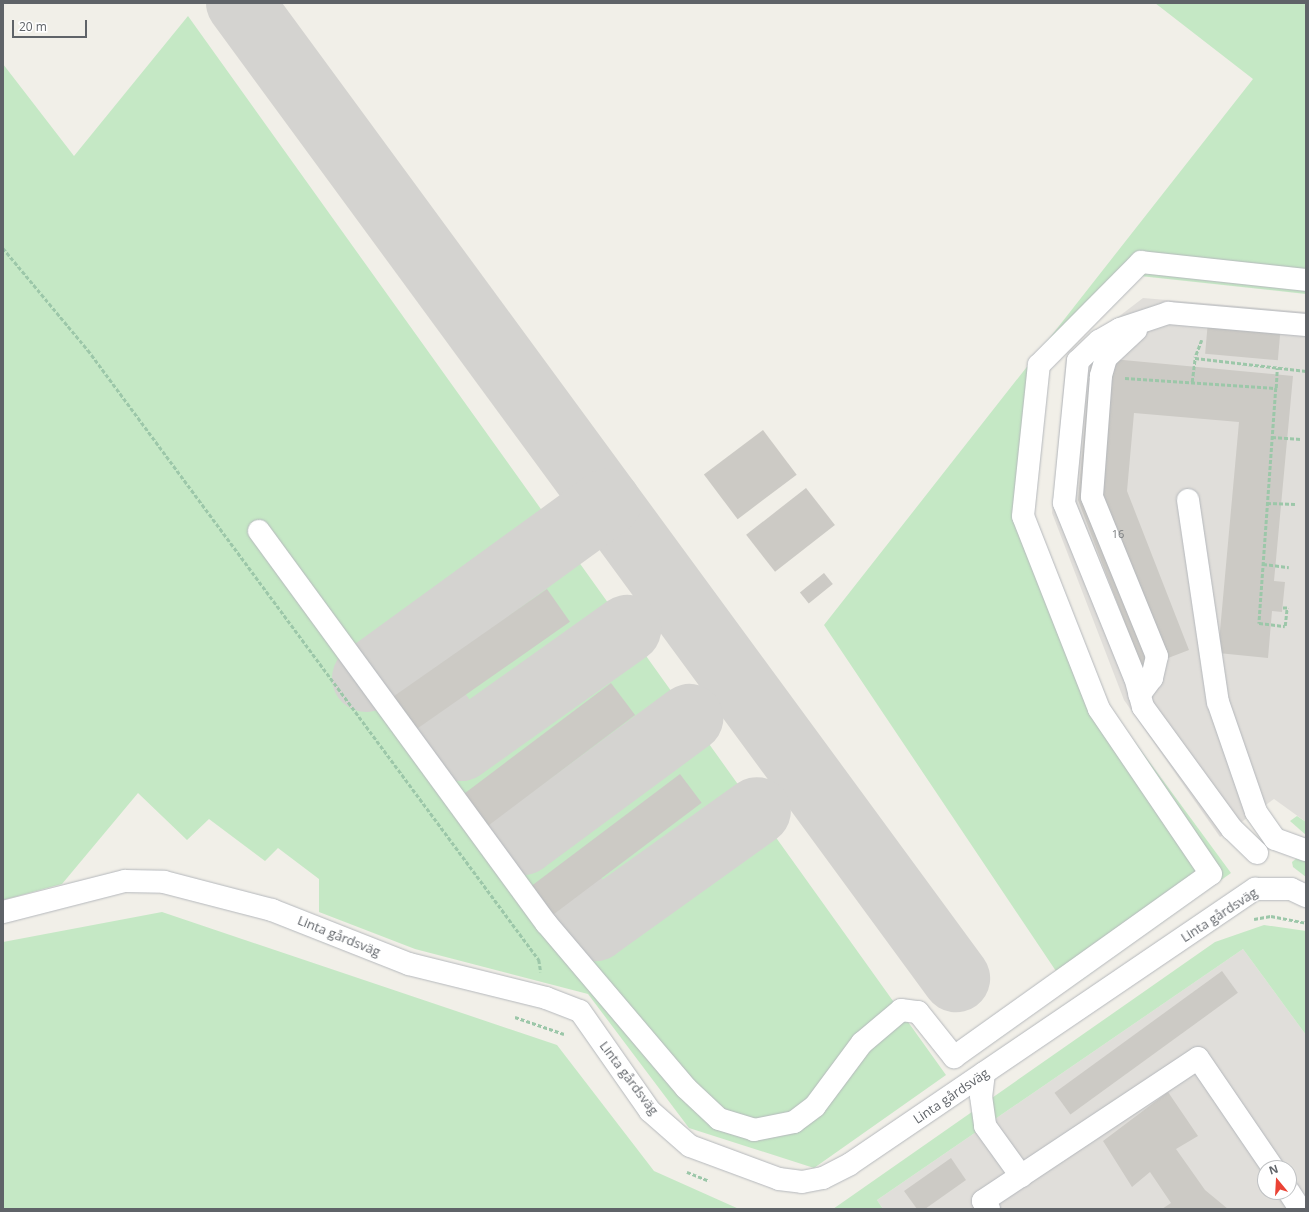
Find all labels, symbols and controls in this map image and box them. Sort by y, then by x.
scale bar [14,12,89,38]
text: 20 m [19,18,47,35]
house number: 16 [1112,527,1124,541]
street label: Linta gårdsväg [1178,885,1260,945]
street label: Linta gårdsväg [295,912,383,960]
street label: Linta gårdsväg [596,1038,662,1118]
street label: Linta gårdsväg [910,1065,992,1127]
north arrow [1257,1160,1297,1200]
text: N [1267,1161,1280,1178]

